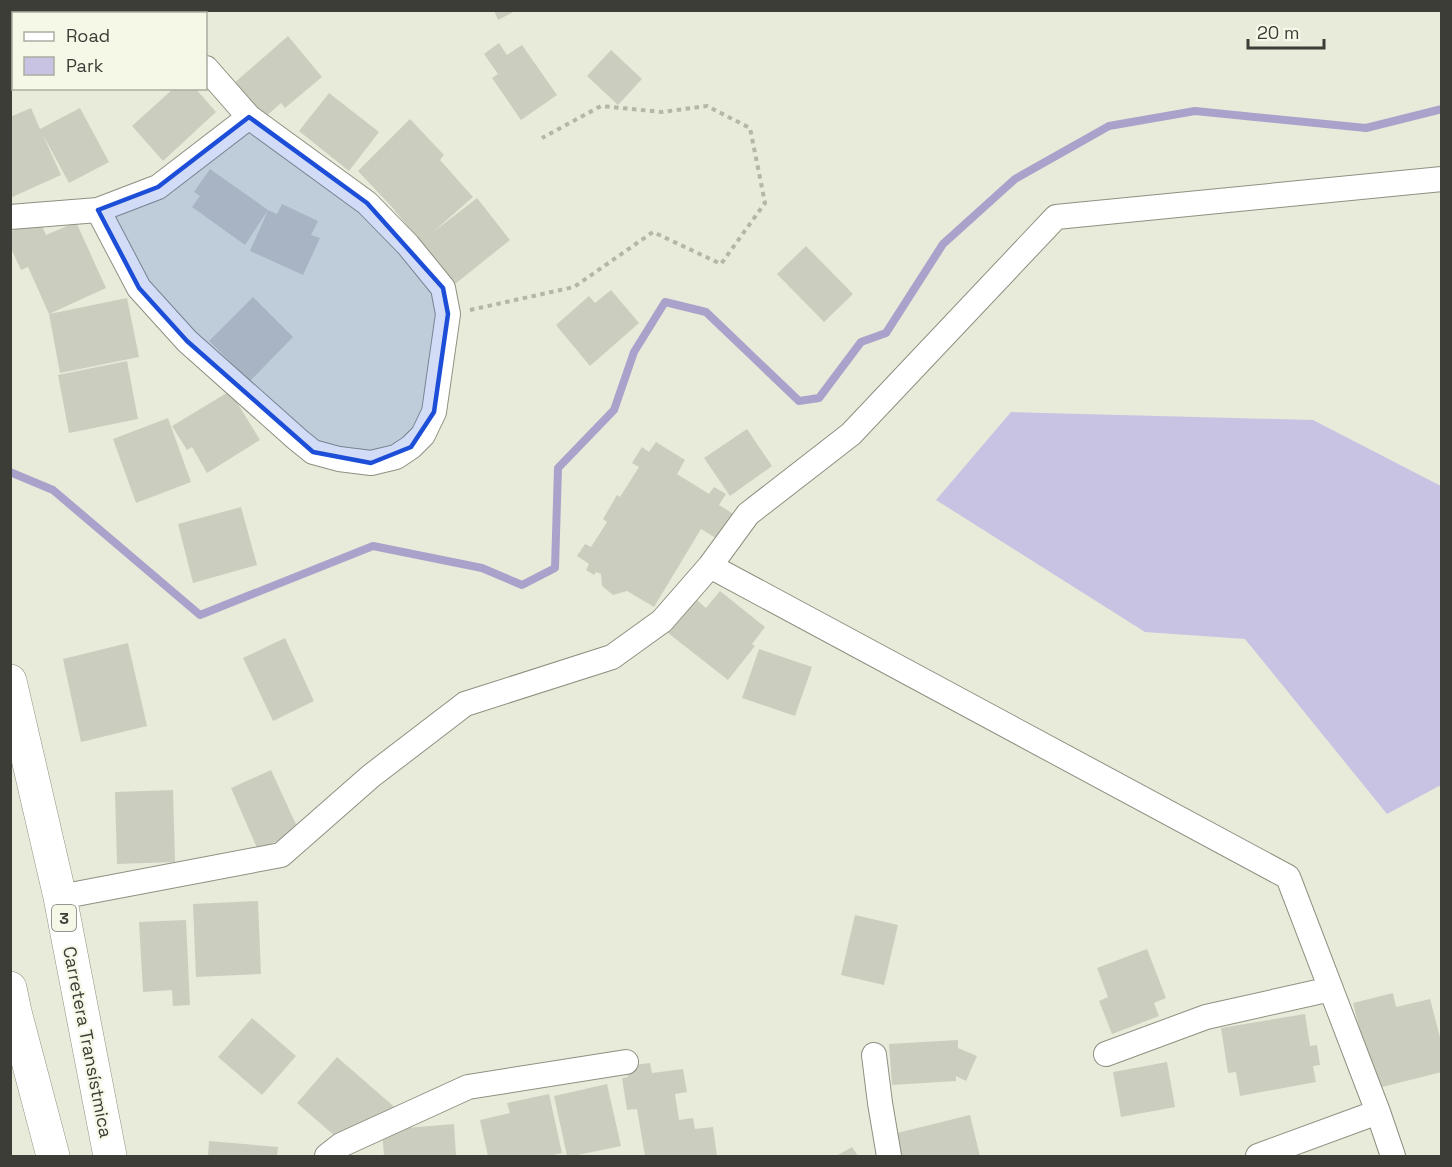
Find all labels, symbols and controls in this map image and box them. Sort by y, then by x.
legend [12,12,207,90]
scale bar [1248,12,1324,50]
text: 20 m [1257,21,1300,44]
text: Road [66,24,110,47]
text: Park [66,54,104,77]
road number: 3 [52,905,76,931]
street label: Carretera Transístmica [58,944,118,1140]

